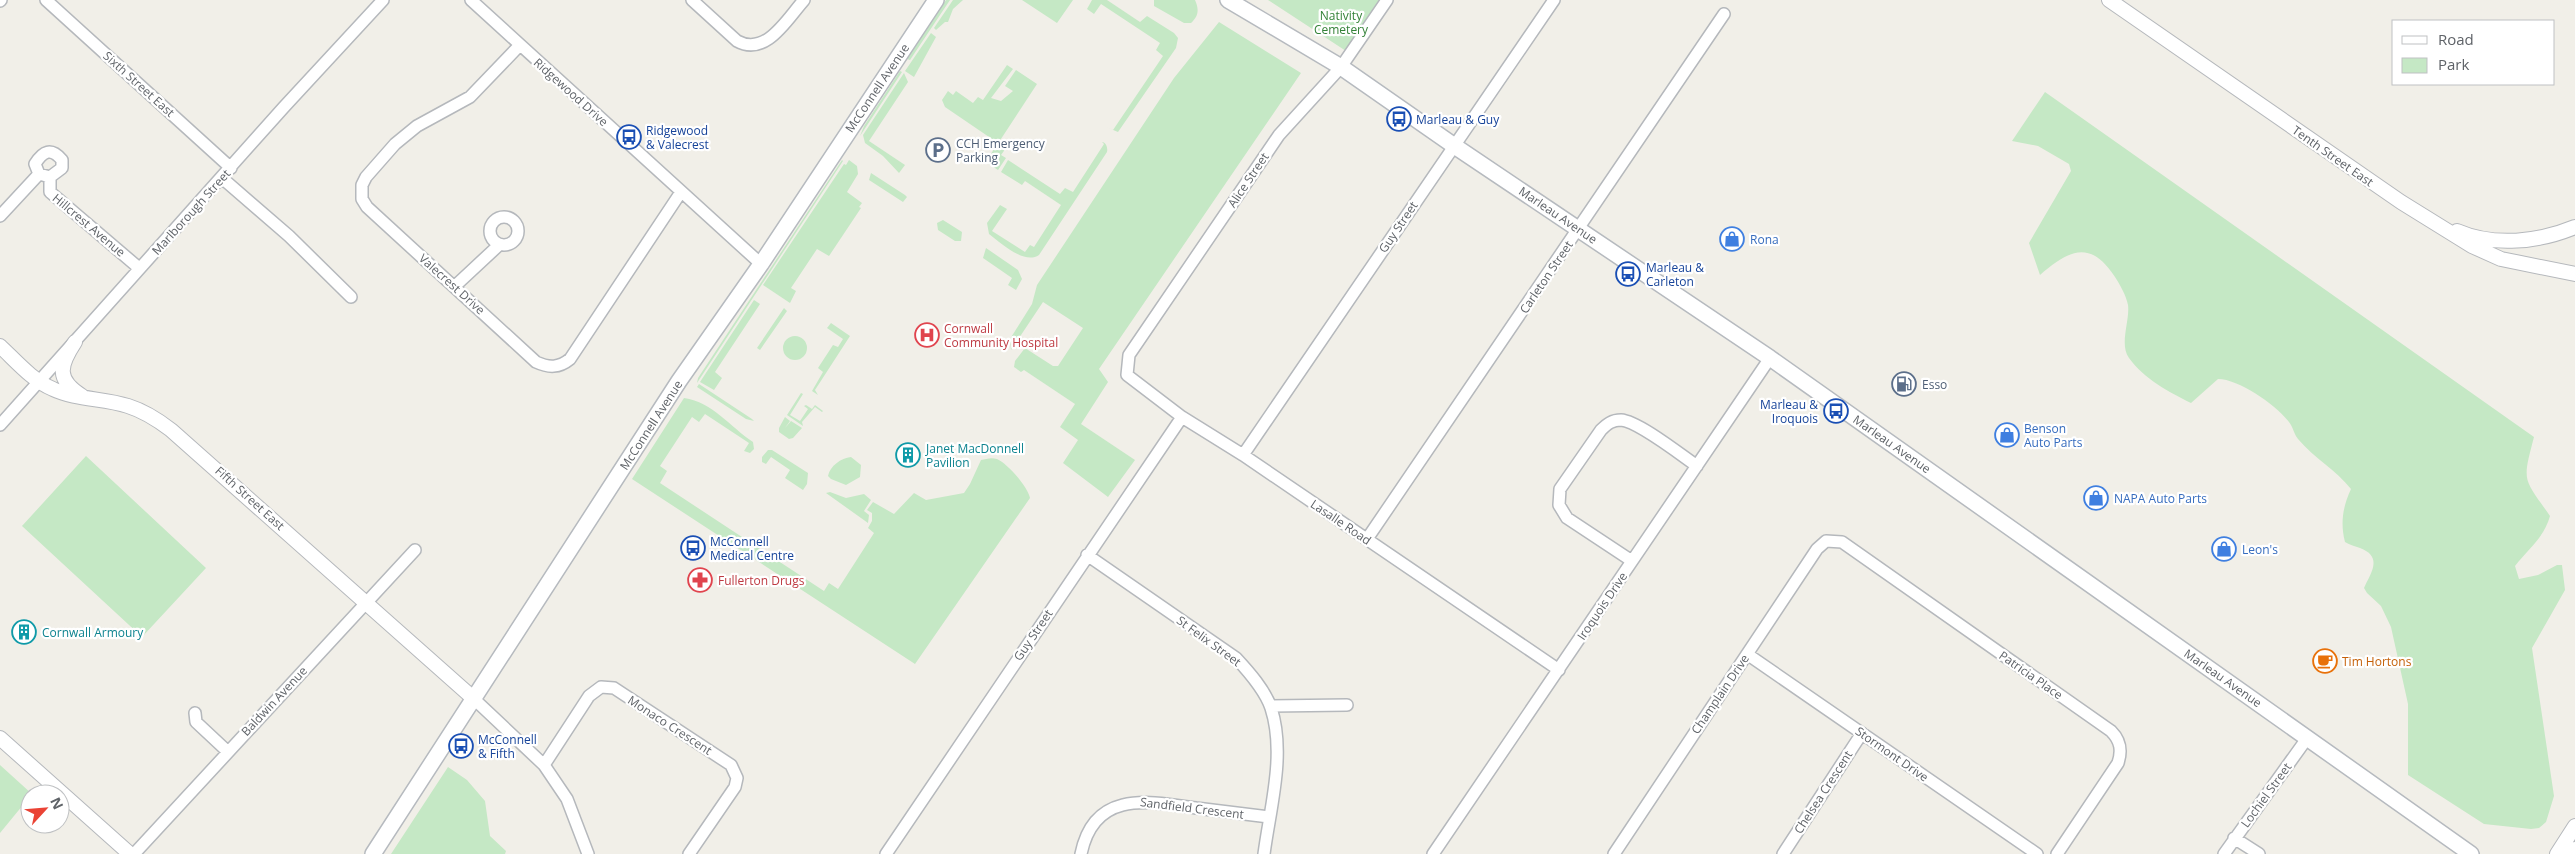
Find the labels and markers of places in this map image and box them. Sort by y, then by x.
bus stop icon: Marleau & Guy [1386,106,1412,132]
place label: Marleau & Guy [1416,111,1500,128]
place label: Ridgewood & Valecrest [646,122,709,153]
bus stop icon: Ridgewood & Valecrest [616,124,642,150]
place label: CCH Emergency Parking [956,135,1046,166]
parking icon: CCH Emergency Parking [925,137,951,163]
shop icon: Rona [1719,226,1745,252]
place label: Rona [1750,231,1779,248]
place label: Marleau & Carleton [1646,259,1704,290]
bus stop icon: Marleau & Carleton [1615,261,1641,287]
place label: Cornwall Community Hospital [944,320,1058,351]
hospital icon: Cornwall Community Hospital [914,322,940,348]
fuel station icon: Esso [1891,371,1917,397]
place label: Esso [1922,376,1947,393]
place label: Marleau & Iroquois [1760,396,1818,427]
bus stop icon: Marleau & Iroquois [1823,398,1849,424]
place label: Benson Auto Parts [2024,420,2083,451]
shop icon: Benson Auto Parts [1994,422,2020,448]
place label: Janet MacDonnell Pavilion [925,440,1024,471]
building icon: Janet MacDonnell Pavilion [895,442,921,468]
shop icon: NAPA Auto Parts [2083,485,2109,511]
place label: NAPA Auto Parts [2114,490,2207,507]
place label: McConnell Medical Centre [710,533,794,564]
bus stop icon: McConnell Medical Centre [680,535,706,561]
shop icon: Leon's [2211,536,2237,562]
place label: Leon's [2242,541,2278,558]
pharmacy icon: Fullerton Drugs [687,567,713,593]
place label: Fullerton Drugs [718,572,805,589]
building icon: Cornwall Armoury [11,619,37,645]
place label: Cornwall Armoury [42,624,144,641]
cafe icon: Tim Hortons [2312,648,2338,674]
place label: Tim Hortons [2342,653,2412,670]
place label: McConnell & Fifth [478,731,537,762]
bus stop icon: McConnell & Fifth [448,733,474,759]

